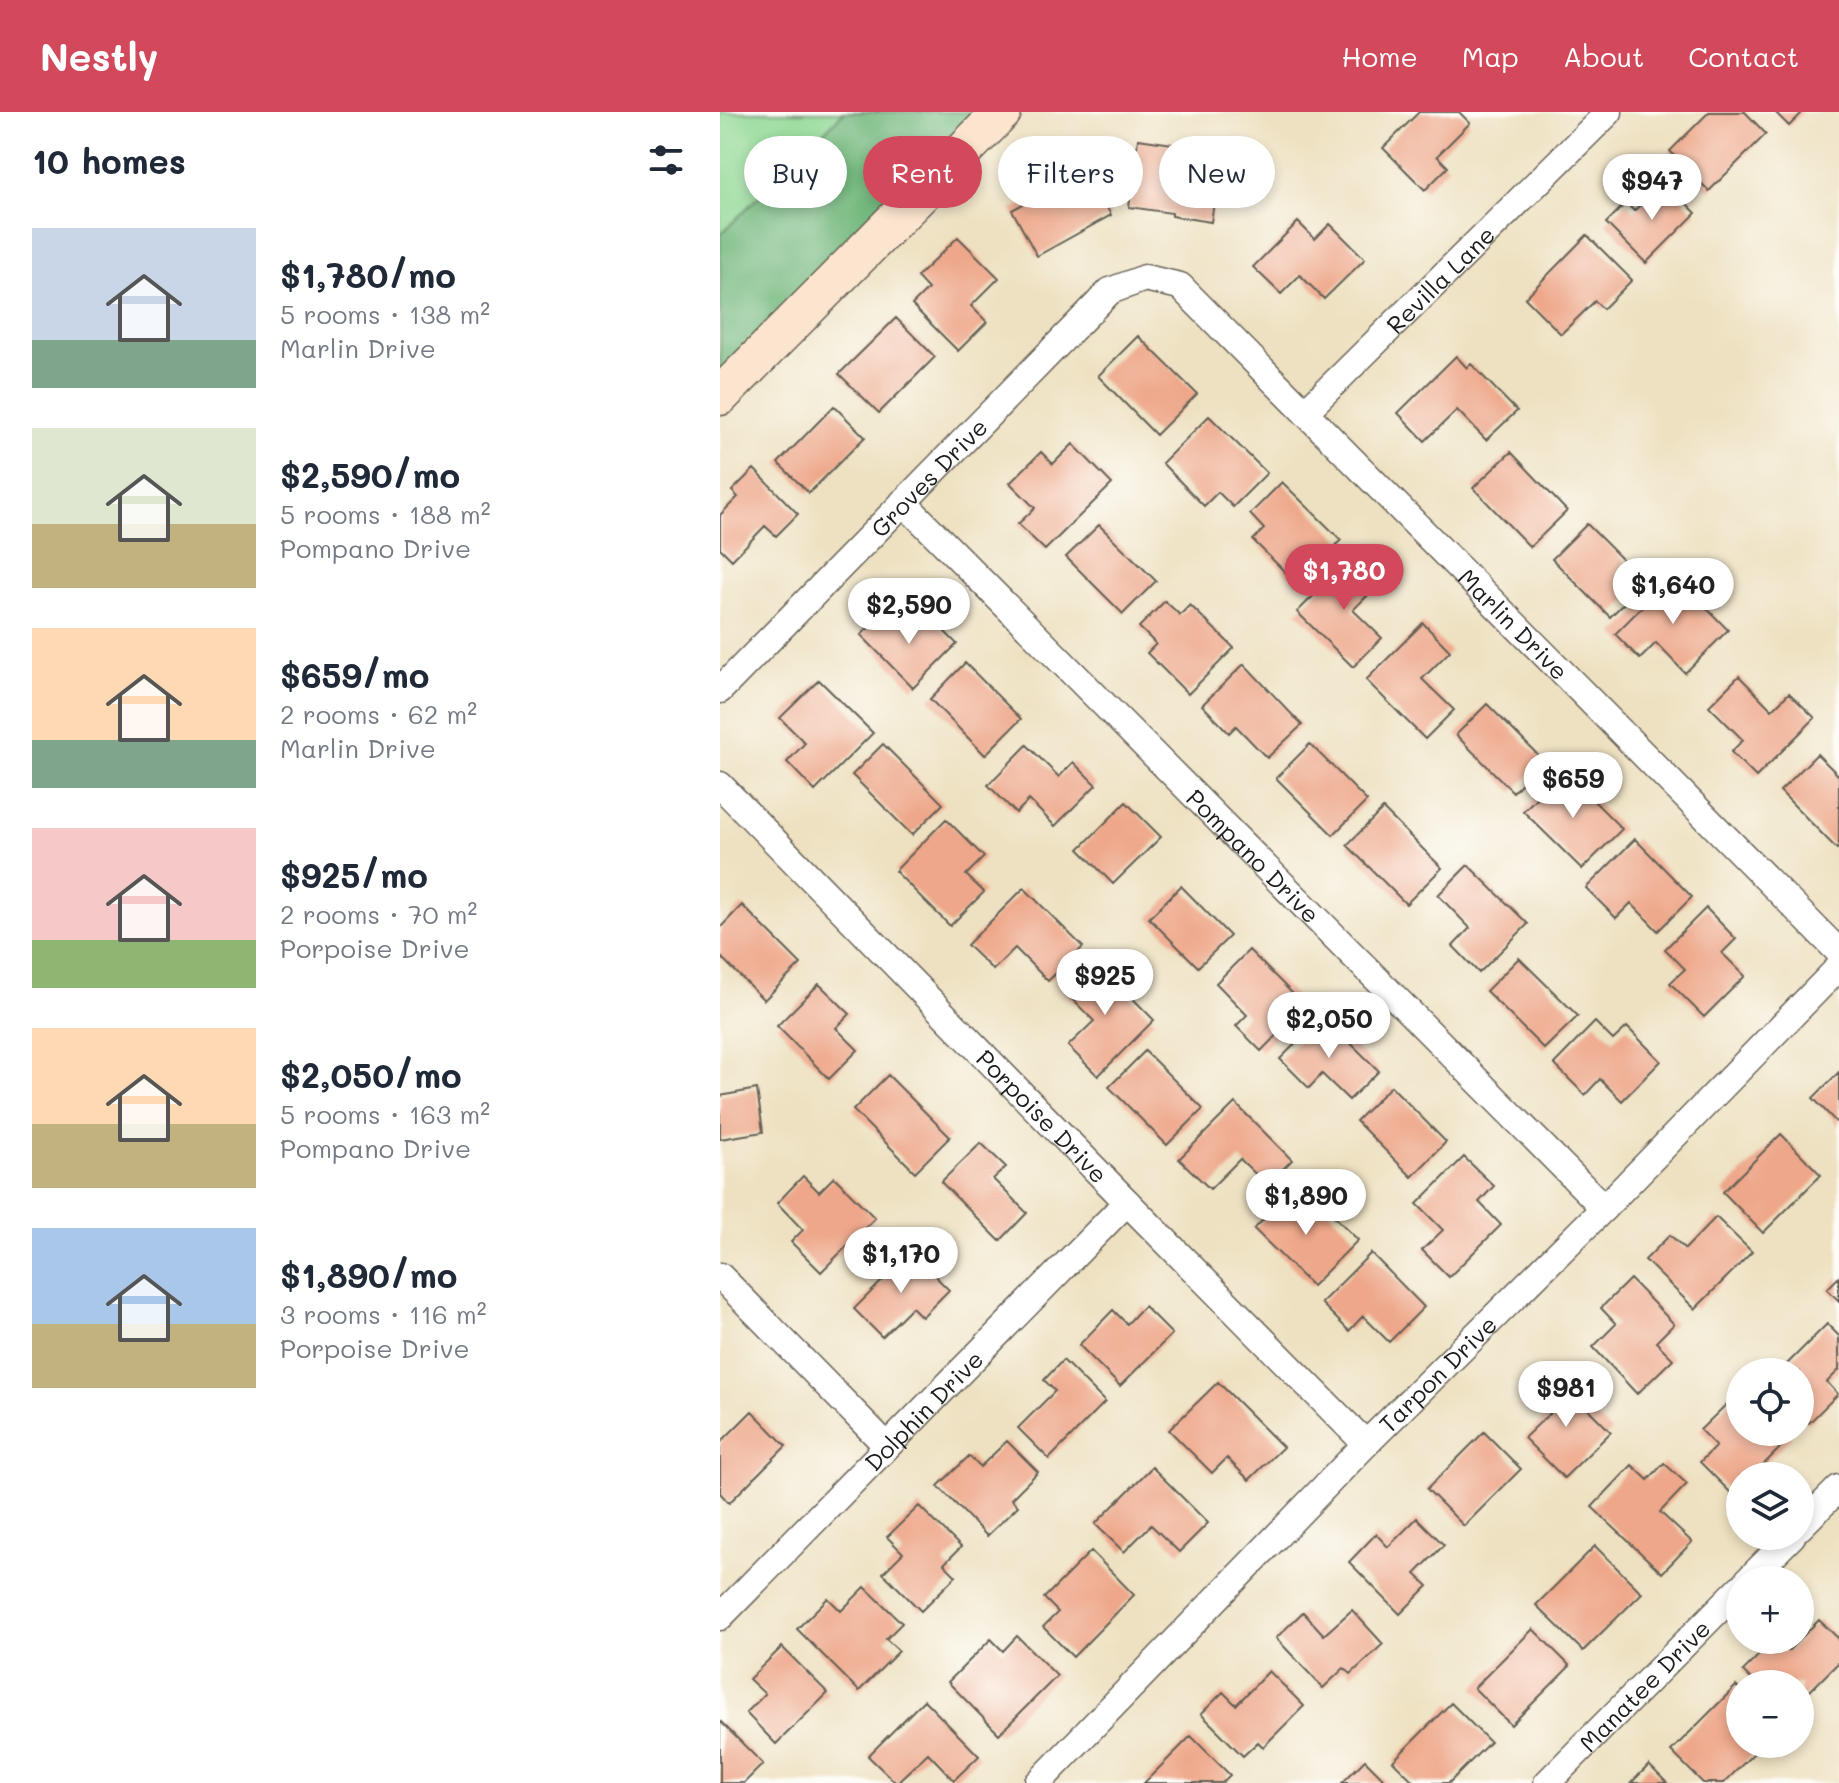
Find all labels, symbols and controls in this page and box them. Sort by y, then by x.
text: Nestly [40,31,158,81]
text: Home [1342,38,1418,74]
text: Map [1462,38,1519,74]
text: About [1563,38,1644,74]
text: Contact [1688,38,1799,74]
chip: Buy [744,136,847,208]
chip: Rent [863,136,982,208]
chip: Filters [998,136,1143,208]
chip: New [1159,136,1275,208]
text: 10 homes [32,138,186,183]
icon: filters [644,138,688,182]
pin: $947 [1605,154,1699,222]
text: $947 [1621,163,1683,197]
street label: Revilla Lane [1379,218,1501,339]
text: $1,780/mo [280,252,456,297]
icon: home [96,260,192,356]
text: 5 rooms · 138 m² [280,297,490,331]
text: Marlin Drive [280,331,436,365]
street label: Groves Drive [863,411,993,543]
text: $2,590/mo [280,452,460,497]
icon: home [96,460,192,556]
text: 5 rooms · 188 m² [280,497,491,531]
text: Pompano Drive [280,531,471,565]
pin: $1,780 [1279,544,1409,612]
text: $1,780 [1303,553,1385,587]
pin: $1,640 [1608,558,1738,626]
street label: Marlin Drive [1452,561,1576,686]
text: $1,640 [1631,567,1715,601]
pin: $2,590 [844,578,974,646]
text: $2,590 [866,587,952,621]
text: $659/mo [280,652,429,697]
icon: home [96,660,192,756]
text: 2 rooms · 62 m² [280,697,477,731]
text: Marlin Drive [280,731,436,765]
pin: $659 [1526,752,1620,820]
text: $659 [1542,761,1604,795]
street label: Pompano Drive [1181,782,1327,929]
text: $925/mo [280,852,428,897]
icon: home [96,860,192,956]
text: 2 rooms · 70 m² [280,897,477,931]
text: Porpoise Drive [280,931,470,965]
pin: $925 [1058,949,1152,1017]
text: $925 [1074,958,1136,992]
pin: $2,050 [1264,992,1394,1060]
text: $2,050 [1285,1001,1373,1035]
street label: Porpoise Drive [970,1042,1115,1189]
text: $2,050/mo [280,1052,462,1097]
icon: home [96,1060,192,1156]
text: 5 rooms · 163 m² [280,1097,490,1131]
text: Pompano Drive [280,1131,471,1165]
pin: $1,890 [1241,1169,1371,1237]
text: $1,890 [1264,1178,1348,1212]
pin: $1,170 [836,1227,966,1295]
text: $1,170 [862,1236,940,1270]
text: $1,890/mo [280,1252,457,1297]
icon: home [96,1260,192,1356]
text: 3 rooms · 116 m² [280,1297,487,1331]
street label: Tarpon Drive [1372,1308,1503,1439]
text: Porpoise Drive [280,1331,470,1365]
street label: Dolphin Drive [857,1343,989,1477]
map controls [1726,1358,1814,1758]
button: locate [1726,1358,1814,1446]
pin: $981 [1519,1361,1613,1429]
text: $981 [1536,1370,1596,1404]
button: layers [1726,1462,1814,1550]
button: + [1726,1566,1814,1654]
street label: Manatee Drive [1572,1612,1716,1758]
button: − [1726,1670,1814,1758]

